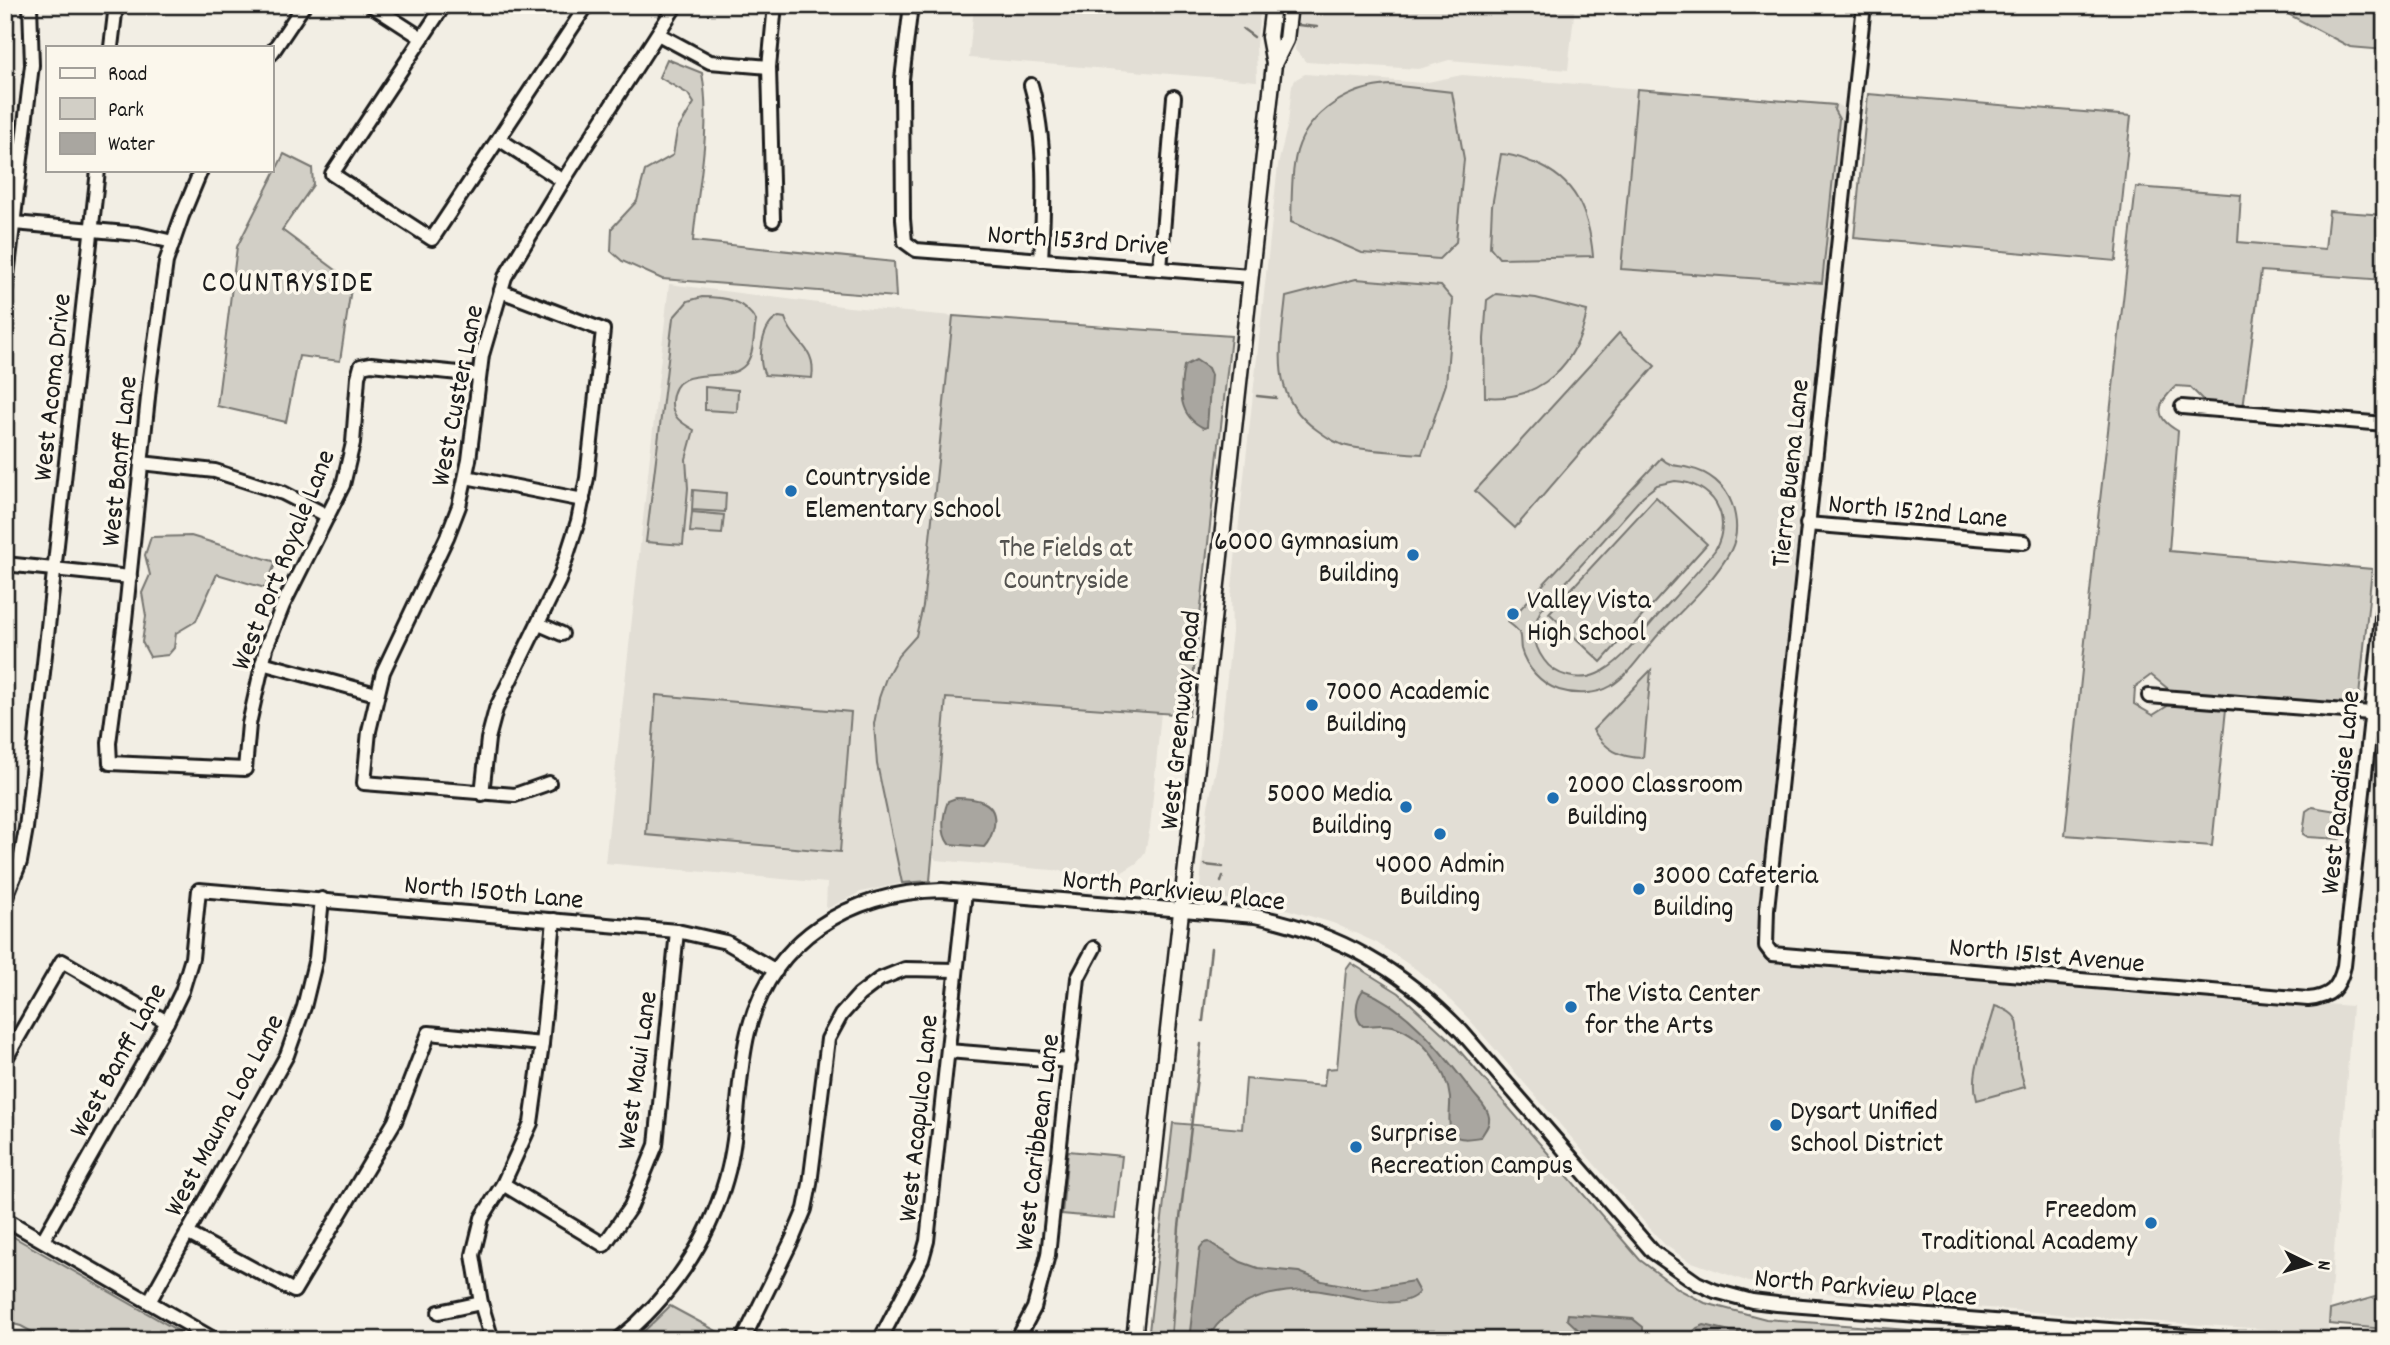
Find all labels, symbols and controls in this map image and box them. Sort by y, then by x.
legend [46,46,273,172]
text: Road [108,61,147,91]
text: Park [108,97,144,127]
text: Water [108,131,155,161]
street label: North 153rd Drive [986,217,1170,269]
district label: COUNTRYSIDE [202,264,374,307]
street label: West Acoma Drive [25,292,85,483]
street label: West Custer Lane [423,302,497,490]
street label: West Banff Lane [93,374,151,549]
street label: Tierra Buena Lane [1763,377,1823,570]
street label: West Port Royale Lane [223,444,348,677]
place label: Countryside Elementary School [805,460,1001,532]
marker: Countryside Elementary School [783,483,799,499]
street label: North 152nd Lane [1826,486,2009,542]
place label: 6000 Gymnasium Building [1214,524,1399,596]
park label: The Fields at Countryside [999,531,1133,603]
marker: 6000 Gymnasium Building [1405,547,1421,563]
place label: Valley Vista High School [1527,583,1652,655]
marker: Valley Vista High School [1505,606,1521,622]
street label: West Greenway Road [1152,609,1214,832]
place label: 7000 Academic Building [1326,674,1490,746]
street label: West Paradise Lane [2312,689,2374,897]
marker: 7000 Academic Building [1304,697,1320,713]
place label: 2000 Classroom Building [1567,767,1743,839]
place label: 5000 Media Building [1267,776,1393,848]
marker: 2000 Classroom Building [1545,790,1561,806]
marker: 5000 Media Building [1398,799,1414,815]
marker: 4000 Admin Building [1432,826,1448,842]
place label: 4000 Admin Building [1375,847,1505,919]
place label: 3000 Cafeteria Building [1653,858,1819,930]
street label: North Parkview Place [1060,861,1287,925]
street label: North 150th Lane [402,867,585,923]
marker: 3000 Cafeteria Building [1631,881,1647,897]
street label: North 151st Avenue [1947,929,2146,986]
place label: The Vista Center for the Arts [1585,976,1761,1048]
street label: West Banff Lane [61,977,179,1146]
street label: West Maui Lane [609,989,671,1153]
marker: The Vista Center for the Arts [1563,999,1579,1015]
street label: West Mauna Loa Lane [156,1008,297,1225]
street label: West Acapulco Lane [890,1013,952,1224]
street label: West Caribbean Lane [1007,1032,1073,1253]
place label: Dysart Unified School District [1790,1094,1943,1166]
place label: Surprise Recreation Campus [1370,1116,1573,1188]
marker: Dysart Unified School District [1768,1117,1784,1133]
marker: Surprise Recreation Campus [1348,1139,1364,1155]
place label: Freedom Traditional Academy [1921,1192,2138,1264]
marker: Freedom Traditional Academy [2143,1215,2159,1231]
north arrow [2274,1230,2344,1300]
text: N [2309,1259,2336,1271]
street label: North Parkview Place [1752,1260,1979,1320]

